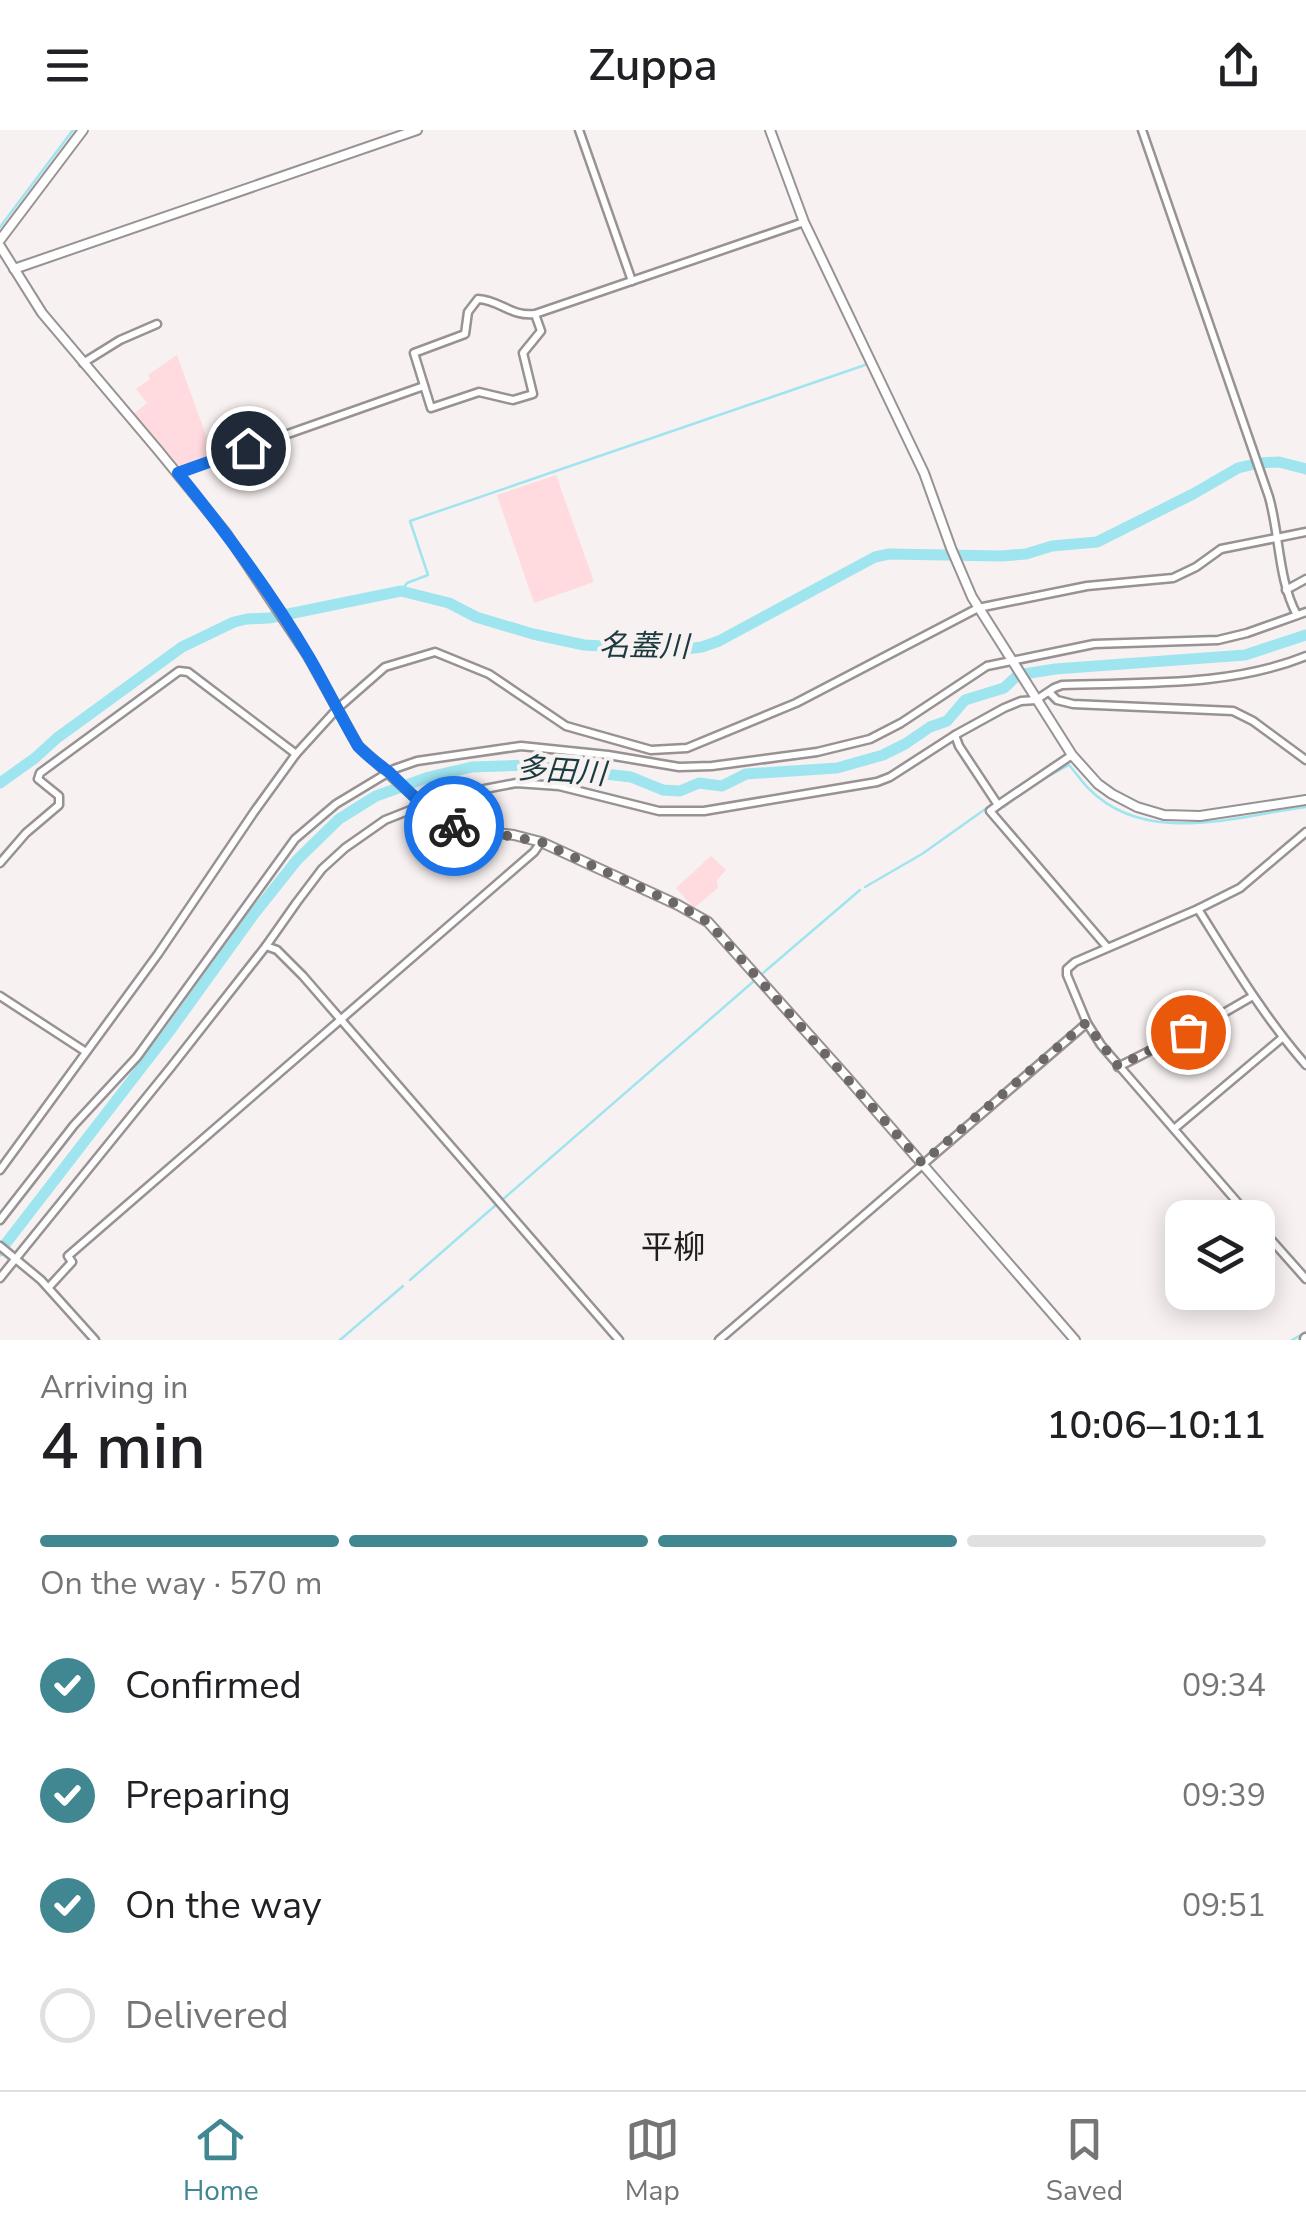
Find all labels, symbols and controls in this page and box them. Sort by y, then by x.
text: Zuppa [588,35,718,96]
icon: menu [40,38,95,93]
icon: share [1211,38,1266,93]
pin [206,406,291,491]
icon: home [221,421,276,476]
water label: 名蓋川 [599,625,692,668]
water label: 多田川 [515,748,610,795]
courier [404,776,504,876]
icon: bike [427,799,482,854]
pin [1146,990,1231,1075]
icon: bag [1161,1005,1216,1060]
map controls [1165,1200,1275,1310]
button: layers [1165,1200,1275,1310]
district label: 平柳 [641,1226,705,1269]
text: Arriving in [40,1366,188,1409]
text: 10:06–10:11 [1047,1400,1266,1451]
text: 4 min [40,1402,206,1491]
text: On the way · 570 m [40,1562,322,1605]
icon: check [40,1658,95,1713]
text: Confirmed [125,1660,302,1711]
text: 09:34 [1182,1664,1266,1707]
icon: check [40,1768,95,1823]
text: Preparing [125,1770,291,1821]
text: 09:39 [1182,1774,1266,1817]
icon: check [40,1878,95,1933]
text: On the way [125,1880,321,1931]
text: 09:51 [1182,1884,1266,1927]
text: Delivered [125,1990,289,2041]
tab: Home [183,2112,259,2210]
tab: Map [625,2112,680,2210]
tab: Saved [1046,2112,1123,2210]

